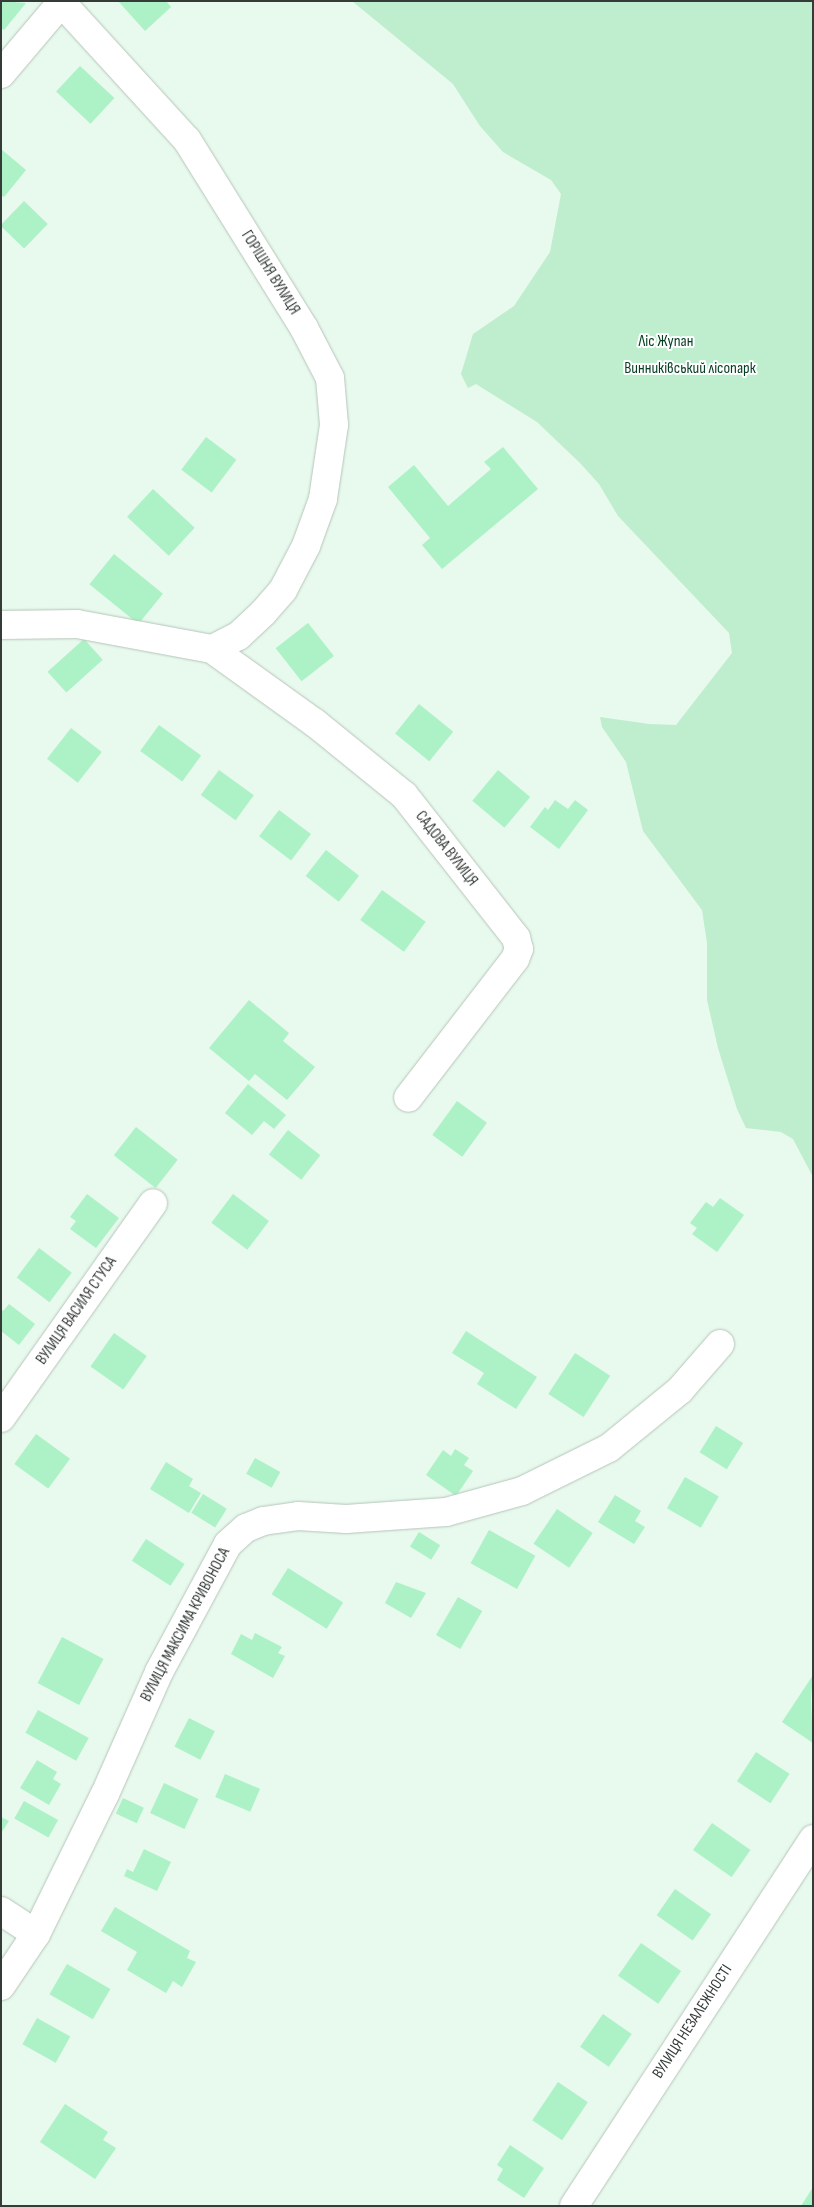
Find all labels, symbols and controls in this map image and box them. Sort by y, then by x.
street label: ГОРІШНЯ ВУЛИЦЯ [237,227,303,319]
park label: Ліс Жупан [639,332,693,352]
park label: Винниківський лісопарк [624,359,756,379]
street label: САДОВА ВУЛИЦЯ [411,808,481,890]
street label: ВУЛИЦЯ ВАСИЛЯ СТУСА [33,1253,121,1369]
street label: ВУЛИЦЯ МАКСИМА КРИВОНОСА [137,1545,235,1705]
street label: ВУЛИЦЯ НЕЗАЛЕЖНОСТІ [649,1961,737,2083]

